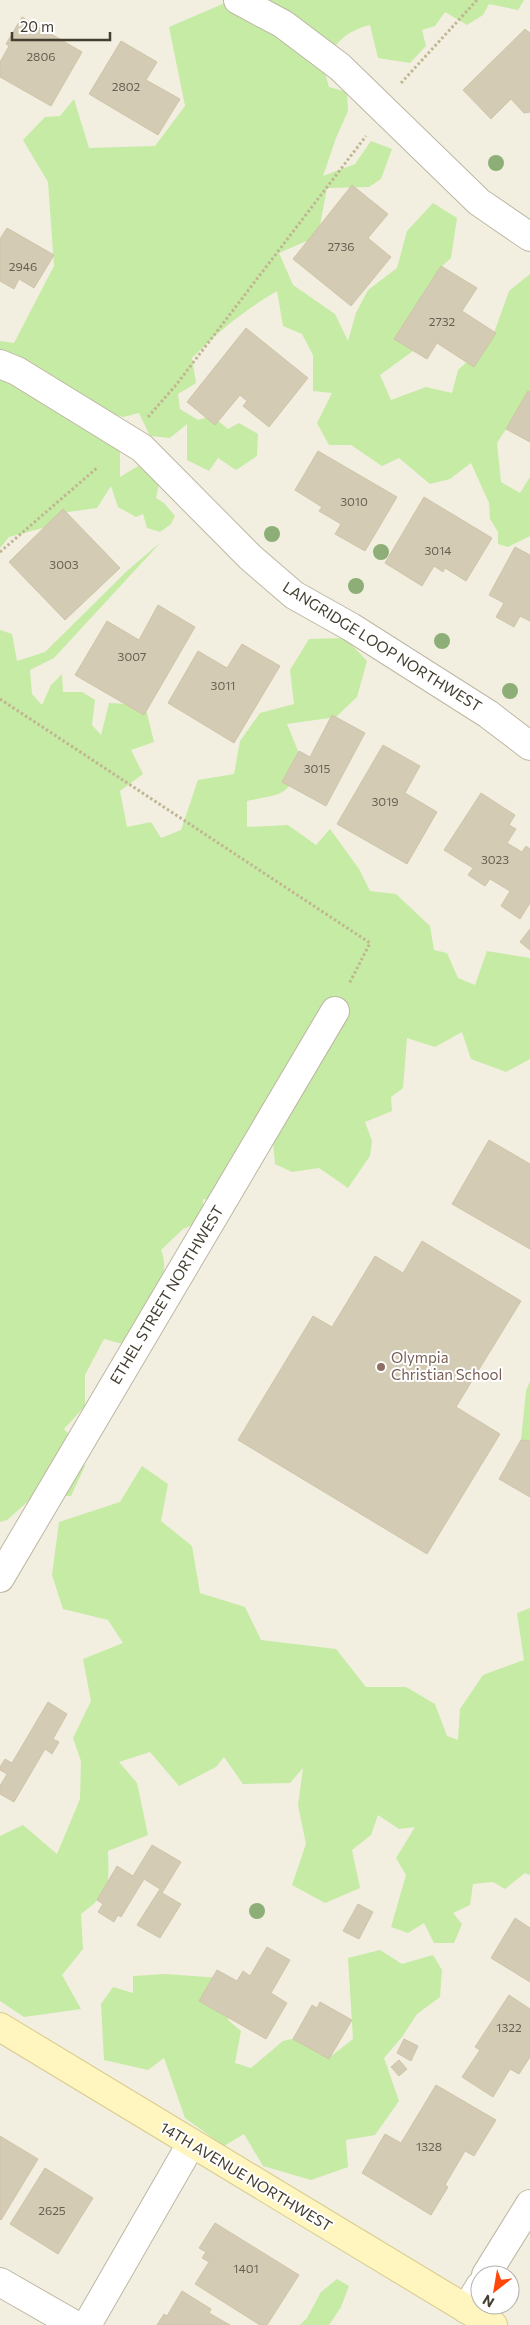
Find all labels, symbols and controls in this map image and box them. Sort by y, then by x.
scale bar [12,10,110,42]
text: 20 m [20,17,54,35]
house number: 2806 [26,49,56,63]
house number: 2802 [112,79,141,93]
house number: 2736 [327,239,355,253]
house number: 2946 [9,259,37,273]
house number: 2732 [429,314,456,328]
house number: 3010 [340,494,368,508]
house number: 3014 [424,543,452,557]
house number: 3003 [49,557,79,571]
street label: LANGRIDGE LOOP NORTHWEST [280,577,486,715]
house number: 3007 [118,649,146,663]
house number: 3011 [211,678,235,692]
house number: 3015 [304,761,330,775]
house number: 3019 [371,794,399,808]
house number: 3023 [481,852,509,866]
street label: ETHEL STREET NORTHWEST [106,1202,227,1387]
place label: Olympia Christian School [391,1348,502,1383]
marker: Olympia Christian School [375,1361,387,1373]
house number: 1322 [496,2020,522,2034]
street label: 14TH AVENUE NORTHWEST [157,2118,336,2235]
house number: 1328 [416,2139,442,2153]
house number: 2625 [38,2203,66,2217]
house number: 1401 [233,2261,259,2275]
north arrow [470,2265,520,2315]
text: N [479,2292,497,2312]

